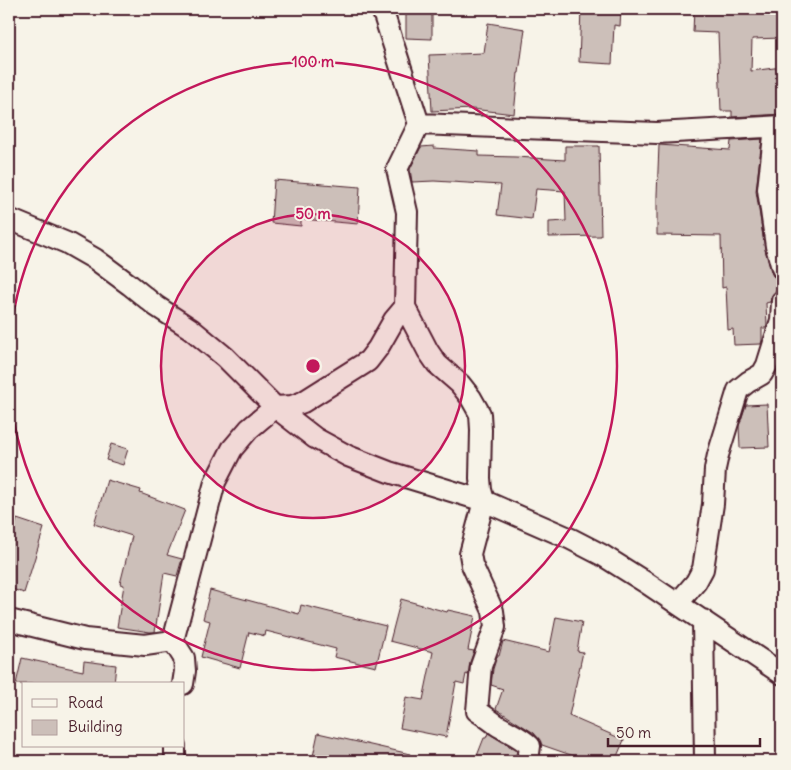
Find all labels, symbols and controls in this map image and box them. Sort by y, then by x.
text: 100 m [292,52,334,71]
text: 50 m [295,204,331,223]
centre of rings [304,357,322,375]
legend [22,682,185,748]
text: Road [68,693,103,712]
scale bar [608,715,761,747]
text: Building [68,717,123,736]
text: 50 m [616,723,651,742]

